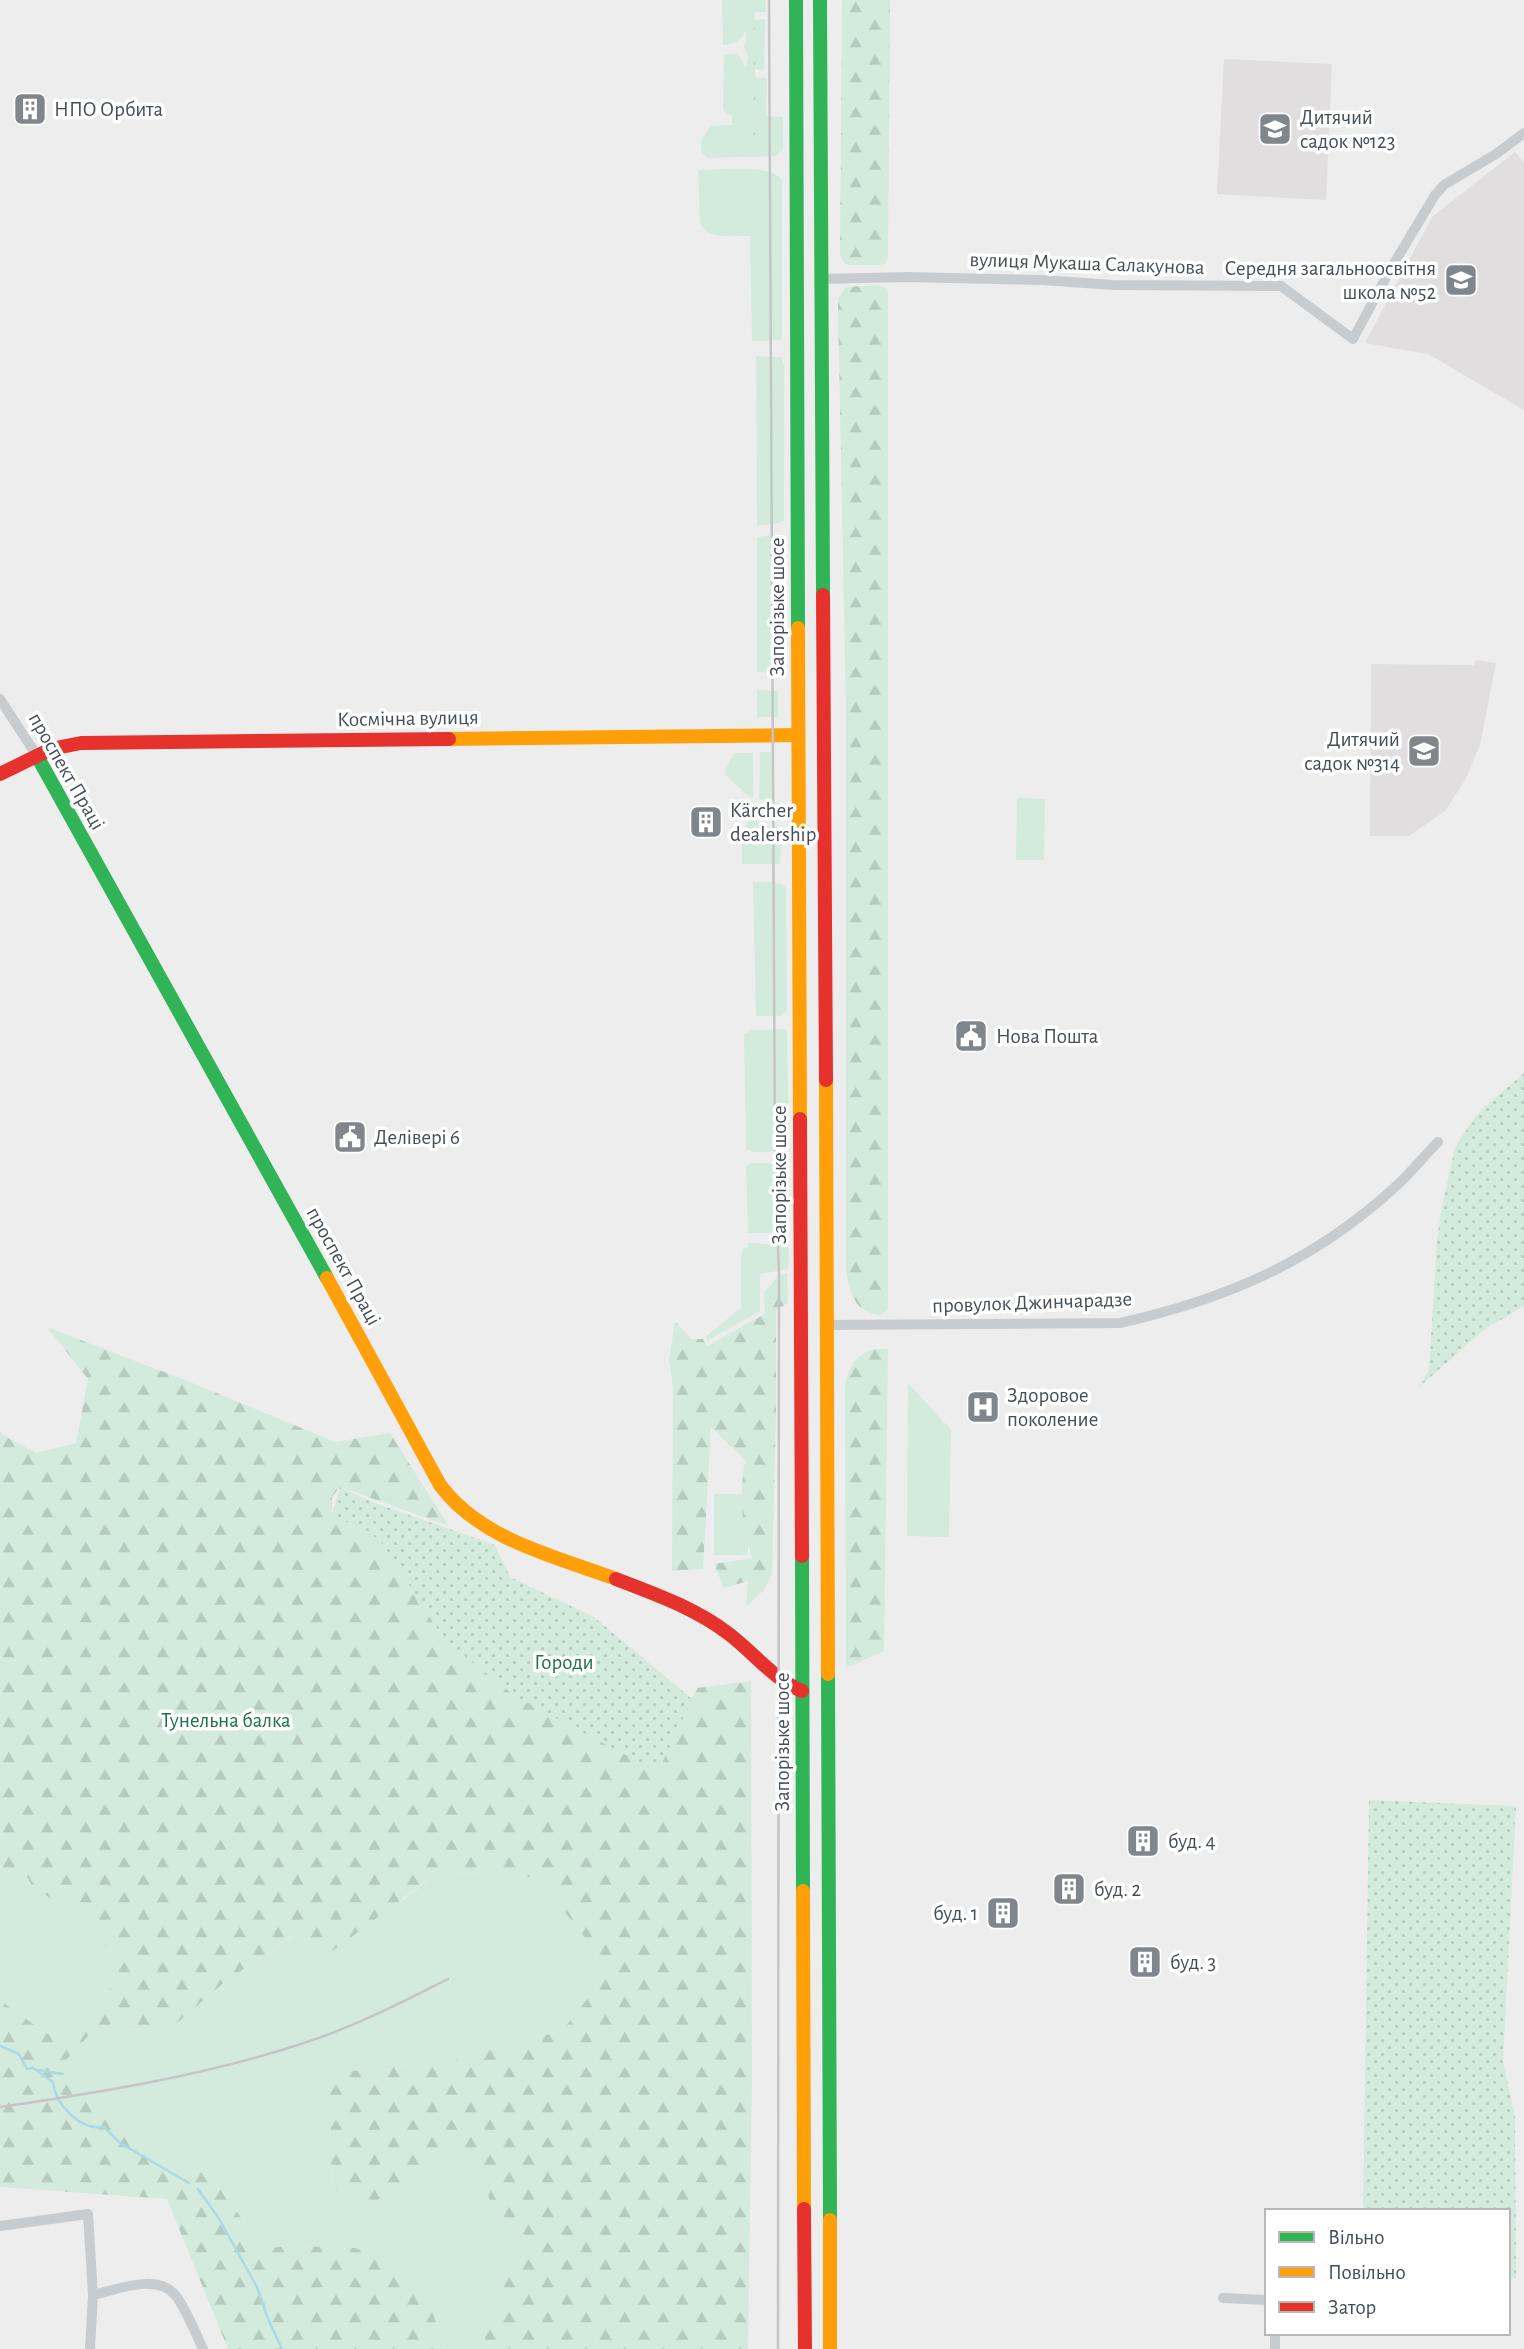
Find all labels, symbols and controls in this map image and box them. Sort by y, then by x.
building icon: НПО Орбита [11,90,49,128]
place label: НПО Орбита [54,99,164,120]
place label: Дитячий садок №123 [1300,107,1395,152]
school or university icon: Дитячий садок №123 [1256,110,1294,148]
street label: вулиця Мукаша Салакунова [969,249,1205,278]
place label: Середня загальноосвітня школа №52 [1225,258,1436,303]
school or university icon: Середня загальноосвітня школа №52 [1442,261,1480,299]
street label: Запорізьке шосе [767,537,788,677]
street label: Космічна вулиця [337,707,479,730]
street label: проспект Праці [25,709,109,833]
place label: Дитячий садок №314 [1304,729,1400,774]
school or university icon: Дитячий садок №314 [1405,732,1443,770]
place label: Kärcher dealership [730,800,816,845]
building icon: Kärcher dealership [687,803,725,841]
public building icon: Нова Пошта [952,1017,990,1055]
place label: Нова Пошта [996,1026,1099,1047]
street label: Запорізьке шосе [769,1105,790,1245]
public building icon: Делівері 6 [331,1118,369,1156]
place label: Делівері 6 [374,1127,460,1148]
street label: проспект Праці [302,1204,385,1329]
street label: провулок Джинчарадзе [932,1289,1132,1316]
place label: Здоровое поколение [1007,1385,1098,1430]
hospital icon: Здоровое поколение [964,1388,1002,1426]
park label: Городи [534,1652,594,1673]
street label: Запорізьке шосе [772,1672,793,1812]
park label: Тунельна балка [161,1710,291,1731]
building icon: буд. 4 [1124,1822,1162,1860]
place label: буд. 4 [1168,1831,1216,1852]
building icon: буд. 2 [1050,1870,1088,1908]
place label: буд. 2 [1094,1879,1141,1900]
building icon: буд. 1 [984,1894,1022,1932]
place label: буд. 1 [933,1903,978,1924]
building icon: буд. 3 [1126,1943,1164,1981]
place label: буд. 3 [1170,1952,1216,1973]
legend [1265,2209,1510,2335]
text: Вільно [1328,2227,1384,2248]
text: Повільно [1328,2262,1406,2283]
text: Затор [1328,2297,1376,2318]

